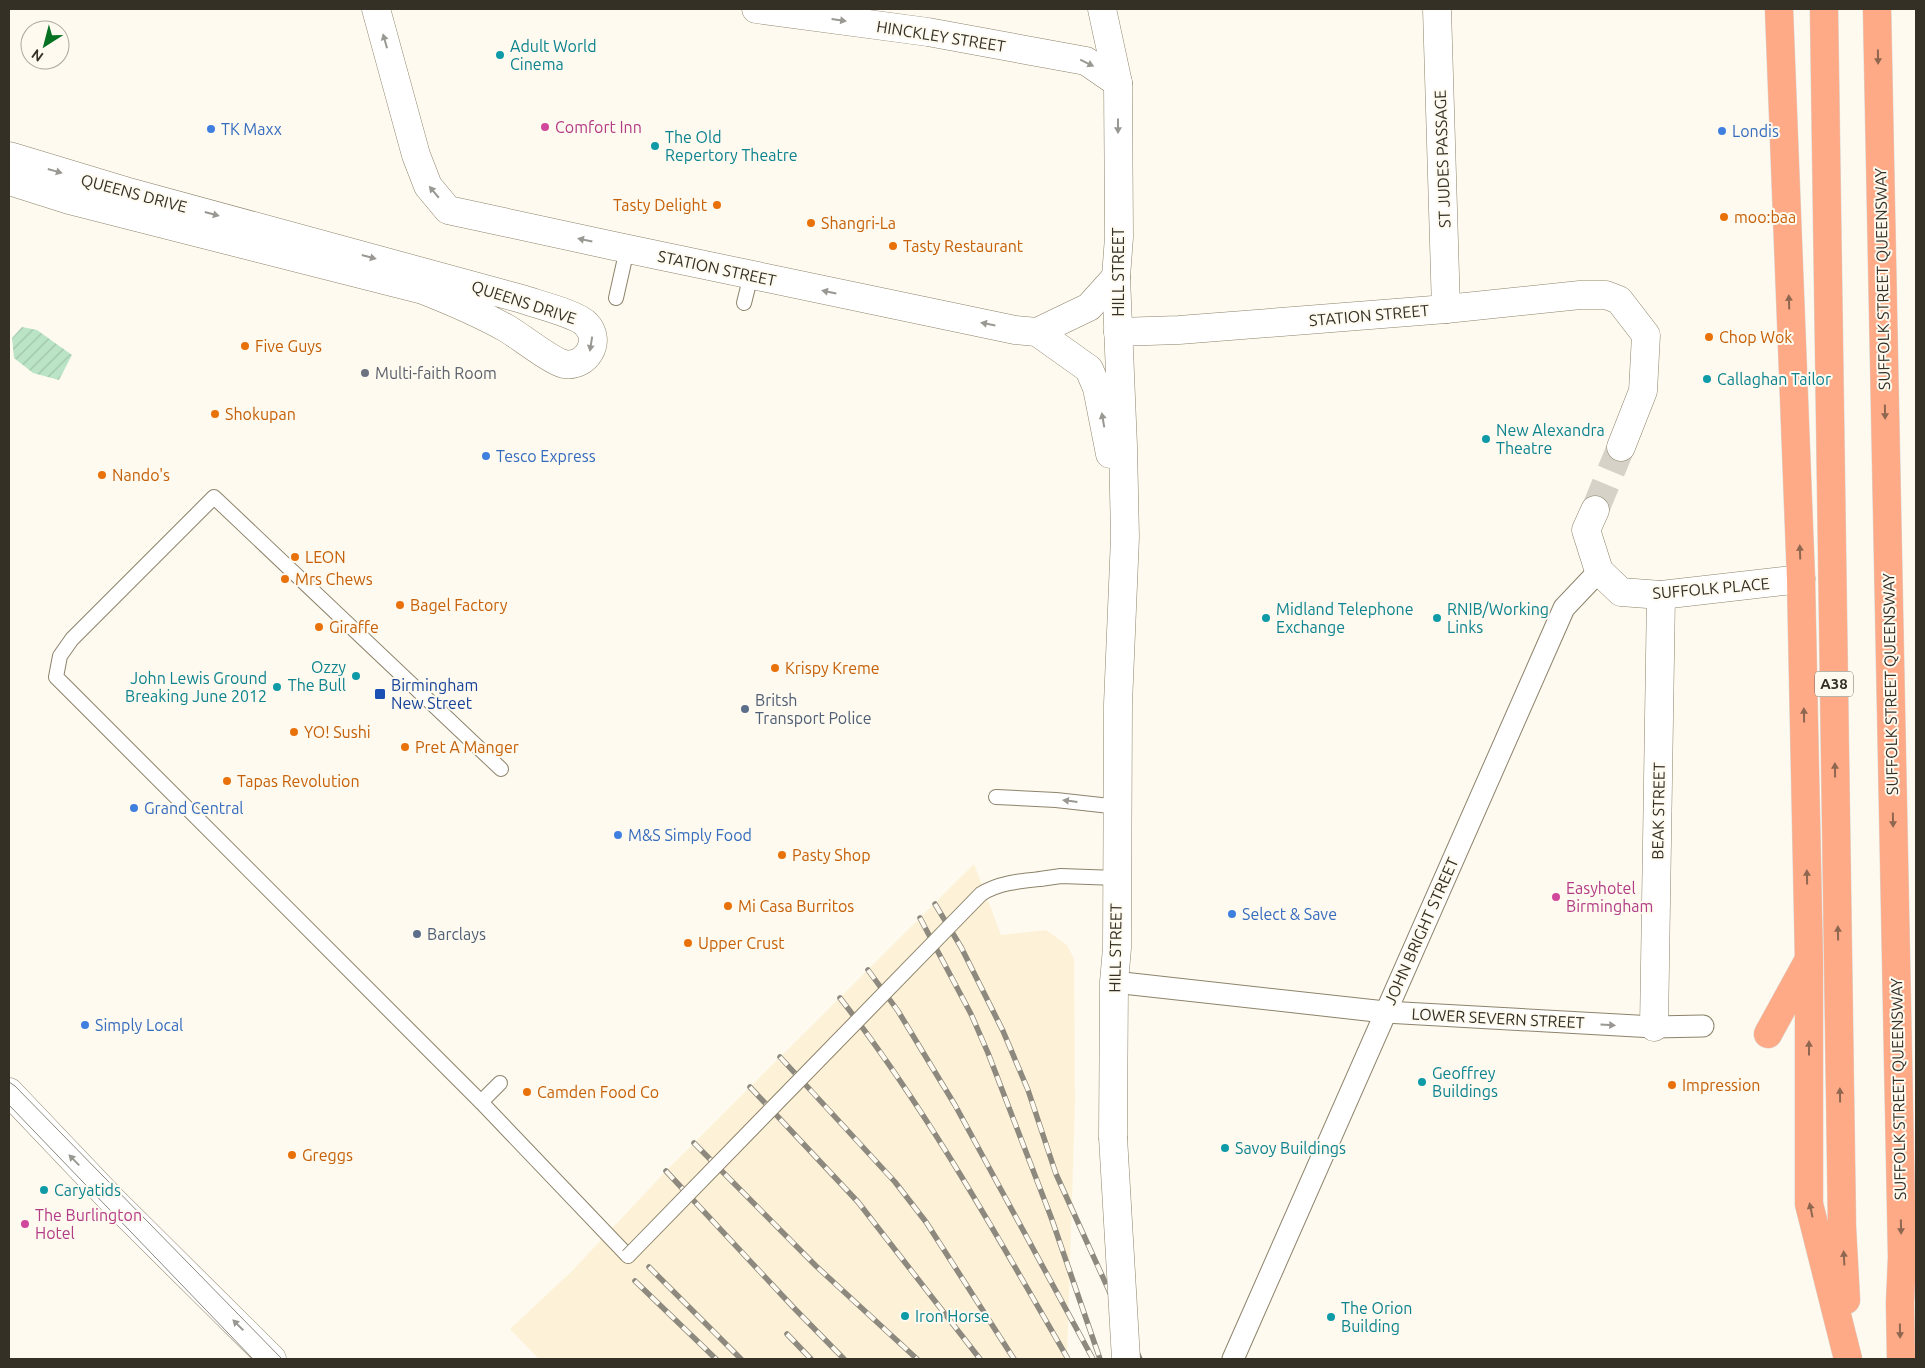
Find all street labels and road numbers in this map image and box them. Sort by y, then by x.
street label: HINCKLEY STREET [875,17,1007,55]
street label: ST JUDES PASSAGE [1431,90,1453,228]
street label: SUFFOLK STREET QUEENSWAY [1871,167,1893,390]
street label: QUEENS DRIVE [79,170,189,216]
street label: HILL STREET [1109,227,1127,317]
street label: STATION STREET [656,247,778,289]
street label: QUEENS DRIVE [469,277,579,327]
street label: STATION STREET [1308,301,1430,329]
street label: SUFFOLK STREET QUEENSWAY [1879,572,1901,795]
street label: SUFFOLK PLACE [1652,574,1770,602]
road number: A38 [1815,672,1853,696]
street label: BEAK STREET [1648,762,1668,860]
street label: JOHN BRIGHT STREET [1380,855,1462,1007]
street label: HILL STREET [1105,903,1125,993]
street label: SUFFOLK STREET QUEENSWAY [1887,977,1909,1200]
street label: LOWER SEVERN STREET [1411,1004,1585,1032]

